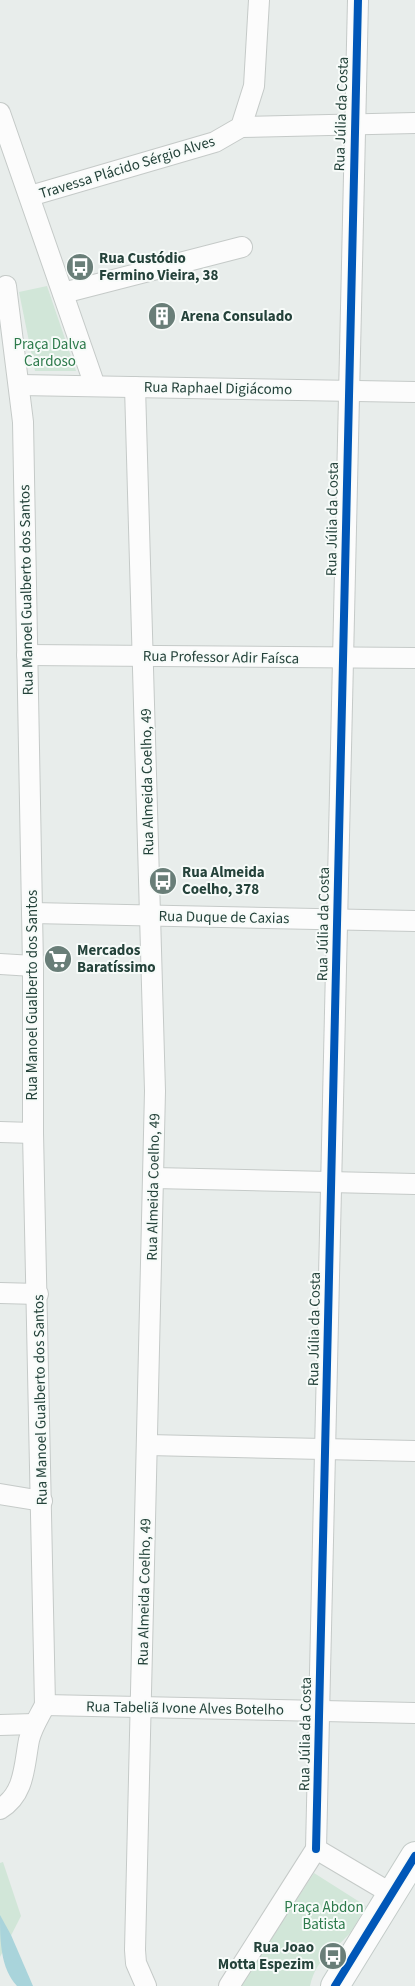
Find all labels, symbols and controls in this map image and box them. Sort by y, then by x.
street label: Rua Júlia da Costa [329,56,354,172]
street label: Travessa Plácido Sérgio Alves [37,131,218,204]
place label: Rua Custódio Fermino Vieira, 38 [99,248,218,286]
bus stop icon: Rua Custódio Fermino Vieira, 38 [65,252,95,282]
building icon: Arena Consulado [147,301,177,331]
place label: Arena Consulado [180,306,293,327]
park label: Praça Dalva Cardoso [13,334,87,372]
street label: Rua Raphael Digiácomo [144,377,292,400]
street label: Rua Júlia da Costa [321,462,344,576]
street label: Rua Manoel Gualberto dos Santos [14,484,39,696]
street label: Rua Professor Adir Faísca [143,646,299,669]
street label: Rua Almeida Coelho, 49 [136,708,159,856]
place label: Rua Almeida Coelho, 378 [182,862,265,900]
bus stop icon: Rua Almeida Coelho, 378 [148,866,178,896]
street label: Rua Júlia da Costa [312,867,335,981]
street label: Rua Manoel Gualberto dos Santos [22,890,43,1100]
street label: Rua Duque de Caxias [158,906,290,929]
place label: Mercados Baratíssimo [77,940,156,978]
supermarket icon: Mercados Baratíssimo [43,944,73,974]
street label: Rua Almeida Coelho, 49 [142,1113,165,1261]
street label: Rua Júlia da Costa [303,1272,326,1386]
street label: Rua Manoel Gualberto dos Santos [28,1294,53,1506]
street label: Rua Almeida Coelho, 49 [133,1518,156,1666]
street label: Rua Júlia da Costa [294,1677,317,1791]
street label: Rua Tabeliã Ivone Alves Botelho [86,1696,284,1721]
park label: Praça Abdon Batista [284,1897,364,1935]
place label: Rua Joao Motta Espezim [218,1937,314,1975]
bus stop icon: Rua Joao Motta Espezim [318,1941,348,1971]

